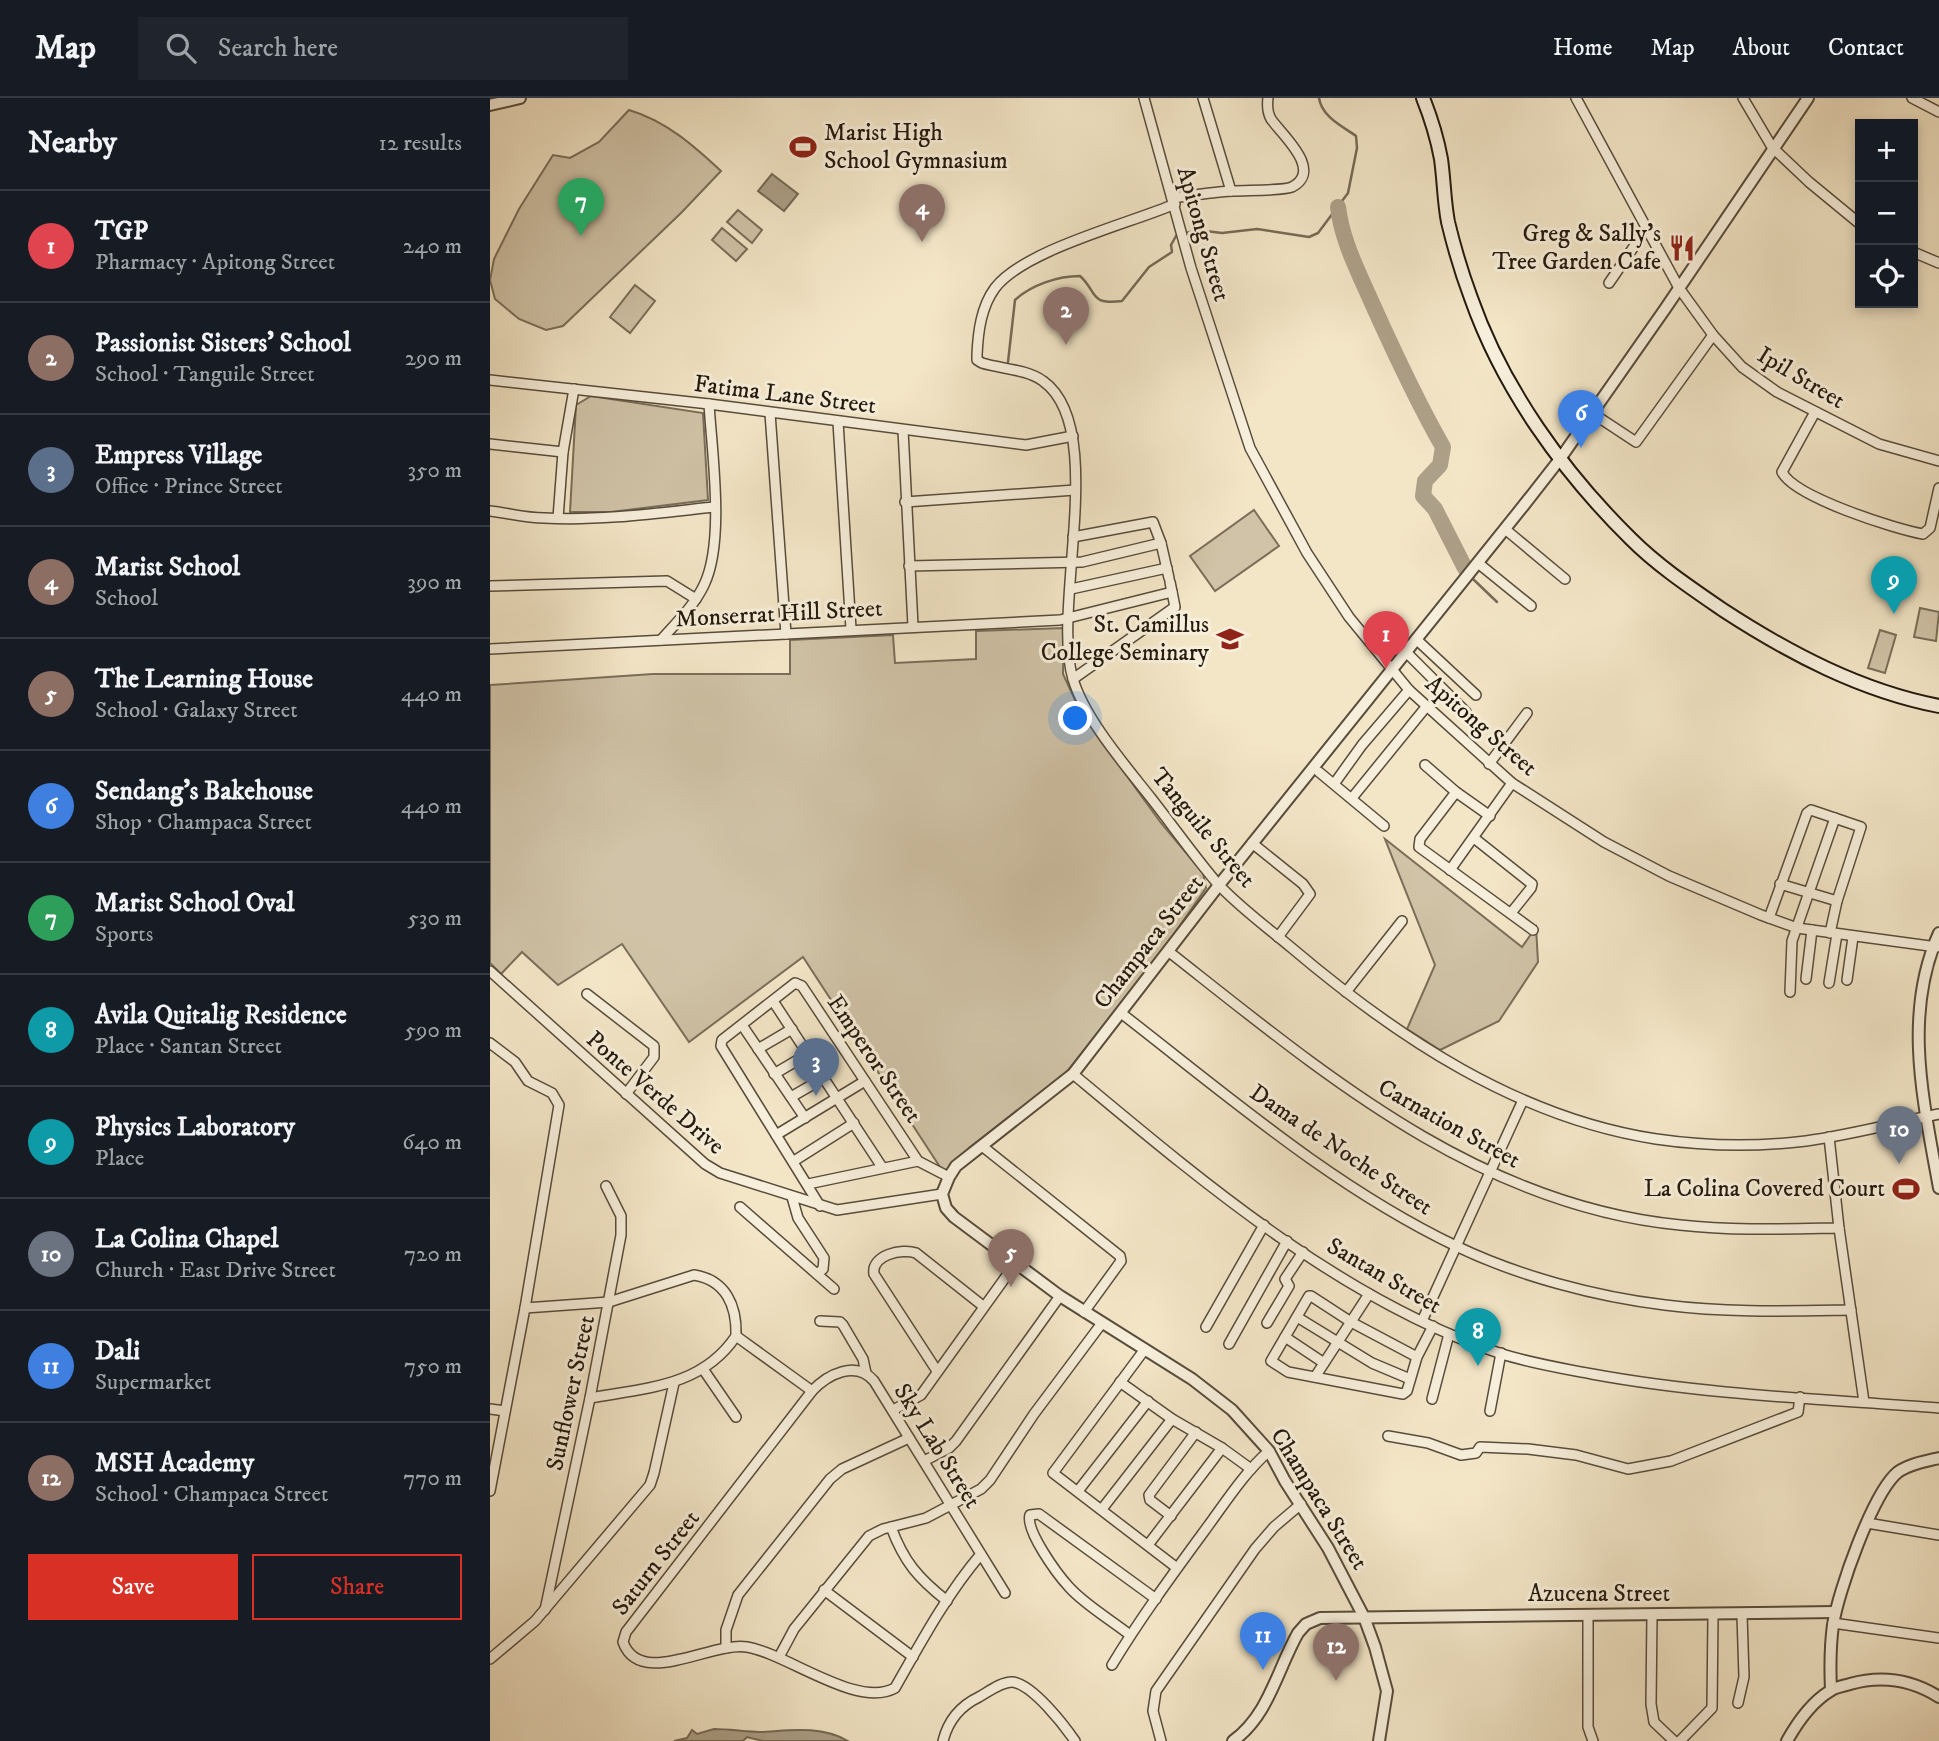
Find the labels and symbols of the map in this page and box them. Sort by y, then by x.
place label: Marist High School Gymnasium [824,118,1008,176]
sports icon: Marist High School Gymnasium [788,132,818,162]
street label: Apitong Street [1169,163,1237,305]
pin: 7 [558,178,604,236]
pin: 4 [899,184,945,242]
place label: Greg & Sally's Tree Garden Cafe [1492,219,1661,277]
restaurant icon: Greg & Sally's Tree Garden Cafe [1667,233,1697,263]
pin: 2 [1043,287,1089,345]
street label: Ipil Street [1752,340,1851,416]
street label: Fatima Lane Street [692,369,878,421]
pin: 6 [1558,390,1604,448]
pin: 9 [1871,556,1917,614]
street label: Monserrat Hill Street [675,594,884,634]
place label: St. Camillus College Seminary [1041,610,1210,668]
pin: 1 [1363,611,1409,669]
school or university icon: St. Camillus College Seminary [1215,624,1245,654]
street label: Apitong Street [1419,669,1543,783]
your location [1058,701,1092,735]
street label: Tanguile Street [1144,762,1262,894]
street label: Champaca Street [1087,869,1211,1015]
street label: Emperor Street [820,989,928,1129]
street label: Ponte Verde Drive [580,1025,730,1161]
pin: 3 [793,1038,839,1096]
street label: Carnation Street [1373,1073,1526,1176]
street label: Dama de Noche Street [1244,1078,1438,1222]
pin: 10 [1876,1106,1922,1164]
place label: La Colina Covered Court [1644,1174,1885,1204]
sports icon: La Colina Covered Court [1891,1174,1921,1204]
pin: 5 [988,1229,1034,1287]
street label: Santan Street [1321,1231,1447,1321]
pin: 8 [1455,1308,1501,1366]
street label: Sunflower Street [540,1312,602,1473]
street label: Sky Lab Street [887,1378,987,1514]
street label: Champaca Street [1263,1423,1375,1576]
street label: Saturn Street [606,1504,707,1622]
street label: Azucena Street [1528,1579,1670,1609]
pin: 11 [1240,1612,1286,1670]
pin: 12 [1313,1623,1359,1681]

